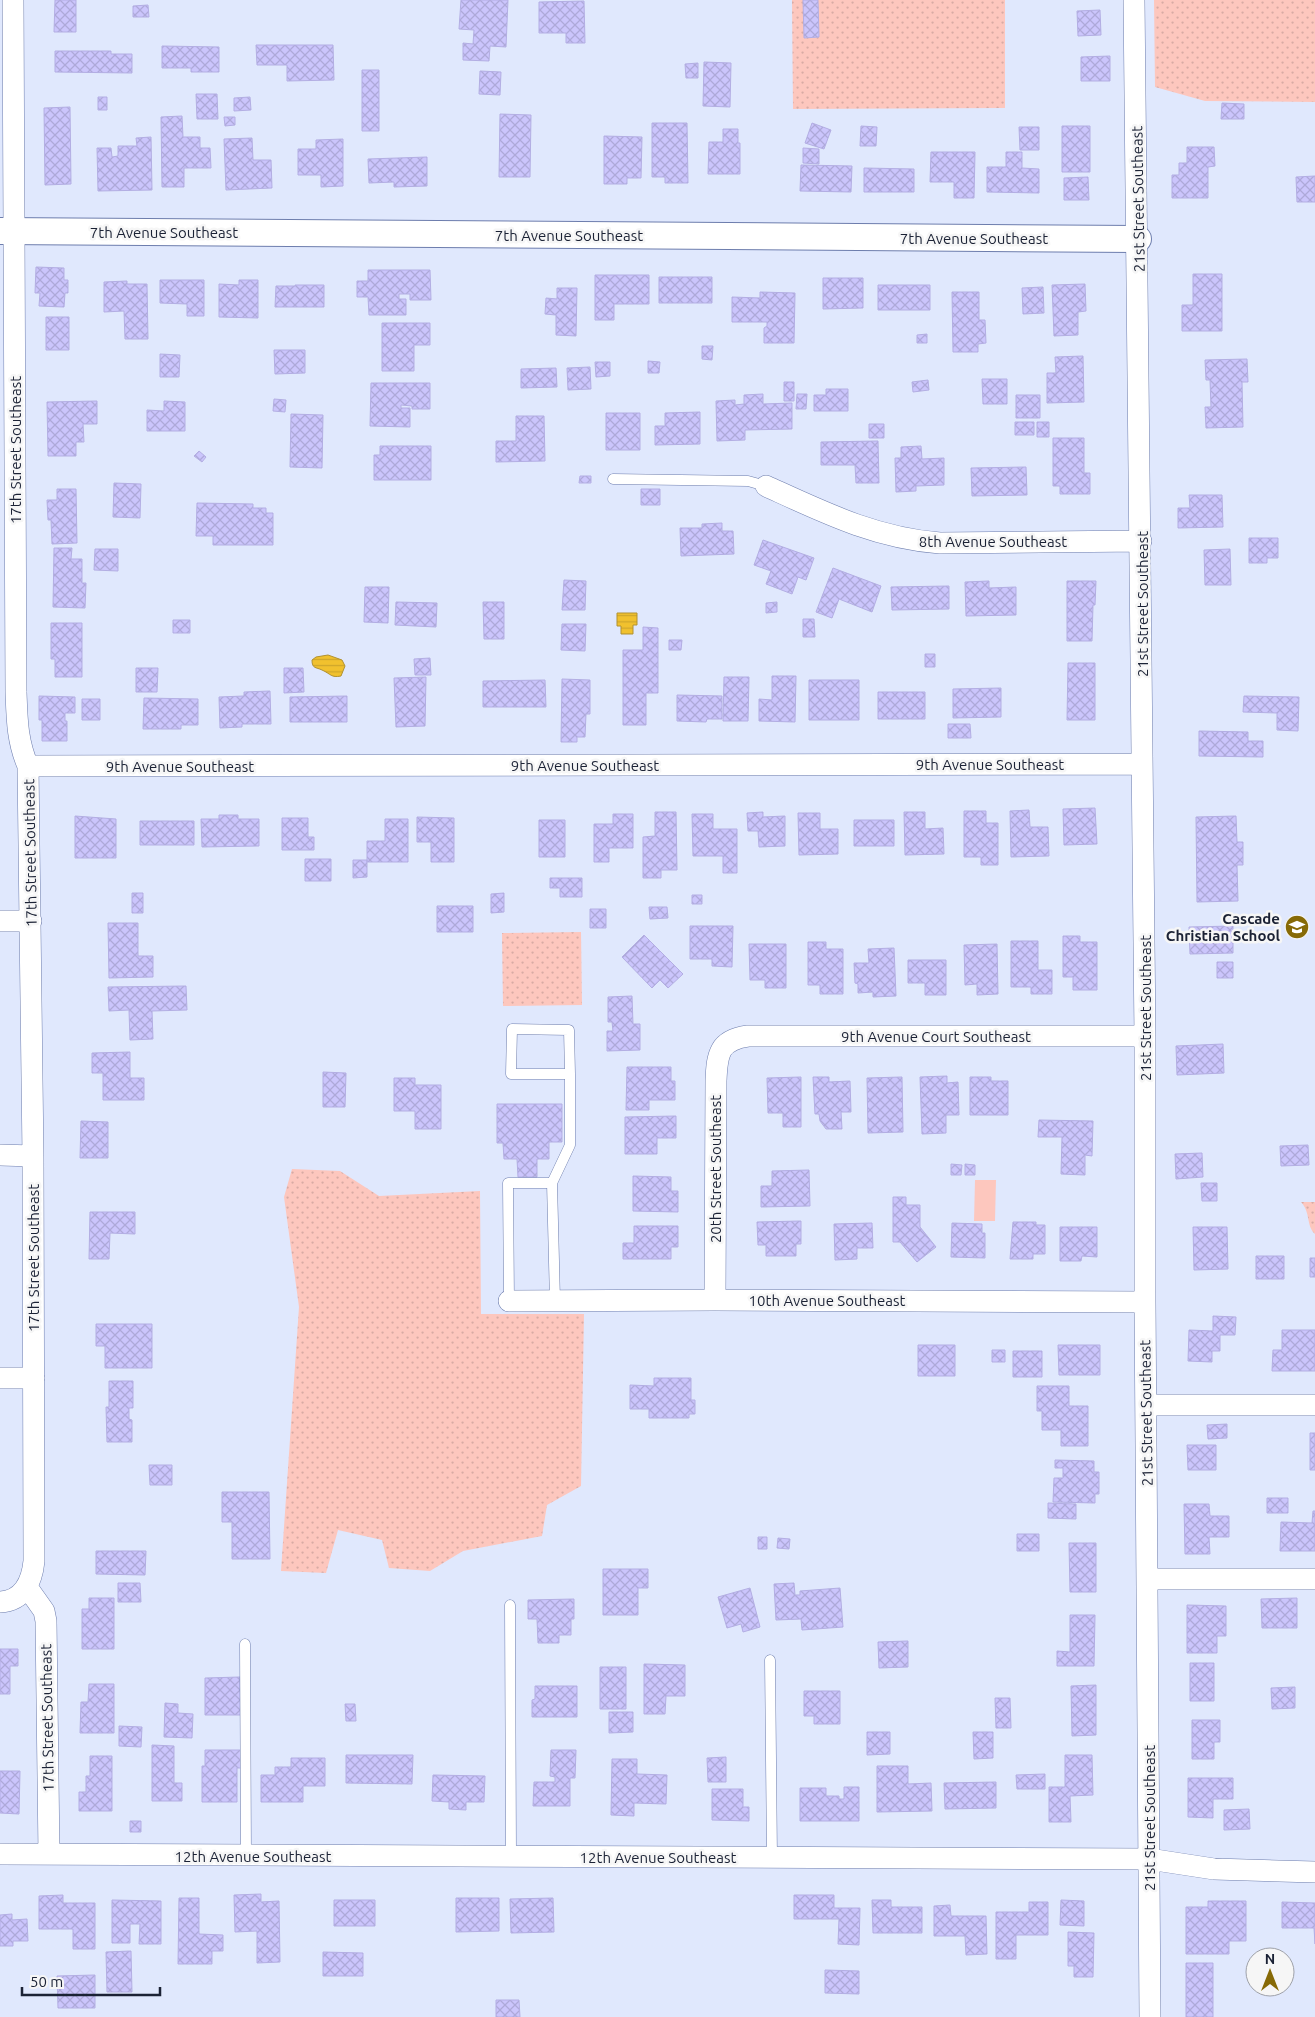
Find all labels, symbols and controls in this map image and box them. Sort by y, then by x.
street label: 21st Street Southeast [1128,126,1148,272]
street label: 7th Avenue Southeast [90,224,238,241]
street label: 7th Avenue Southeast [495,227,643,244]
street label: 7th Avenue Southeast [900,230,1048,247]
street label: 17th Street Southeast [7,376,24,524]
street label: 21st Street Southeast [1134,531,1151,677]
street label: 8th Avenue Southeast [919,533,1067,550]
street label: 9th Avenue Southeast [916,756,1064,773]
street label: 9th Avenue Southeast [511,757,659,774]
street label: 9th Avenue Southeast [106,758,254,775]
street label: 17th Street Southeast [20,779,40,927]
place label: Cascade Christian School [1166,910,1280,944]
school or university icon: Cascade Christian School [1284,914,1310,940]
street label: 21st Street Southeast [1137,935,1154,1081]
street label: 9th Avenue Court Southeast [841,1028,1031,1045]
street label: 20th Street Southeast [707,1095,724,1243]
street label: 17th Street Southeast [25,1184,42,1332]
street label: 10th Avenue Southeast [749,1292,906,1309]
street label: 21st Street Southeast [1136,1340,1156,1486]
street label: 17th Street Southeast [37,1644,57,1792]
street label: 21st Street Southeast [1141,1745,1158,1891]
street label: 12th Avenue Southeast [175,1848,332,1865]
street label: 12th Avenue Southeast [580,1849,737,1866]
north arrow [1245,1947,1295,1997]
text: N [1265,1951,1275,1967]
scale bar [22,1964,160,1996]
text: 50 m [30,1973,63,1990]

